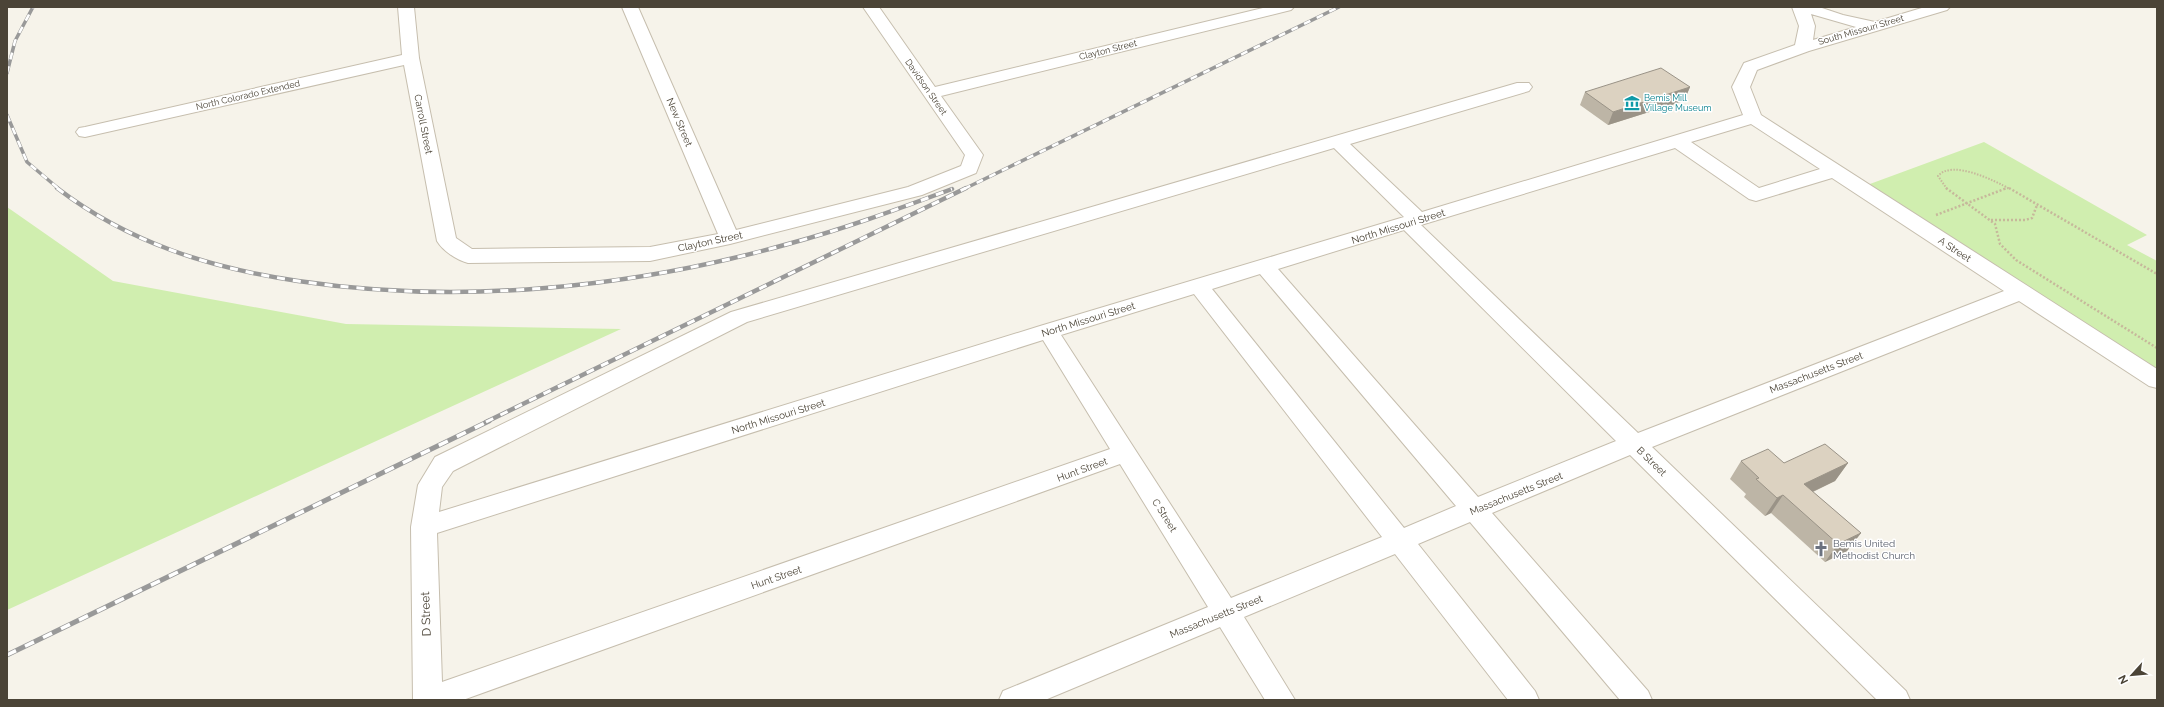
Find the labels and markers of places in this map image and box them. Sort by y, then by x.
place label: Bemis Mill Village Museum [1644,93,1712,113]
museum icon: Bemis Mill Village Museum [1623,94,1641,112]
place label: Bemis United Methodist Church [1833,538,1915,561]
church icon: Bemis United Methodist Church [1812,540,1830,558]

